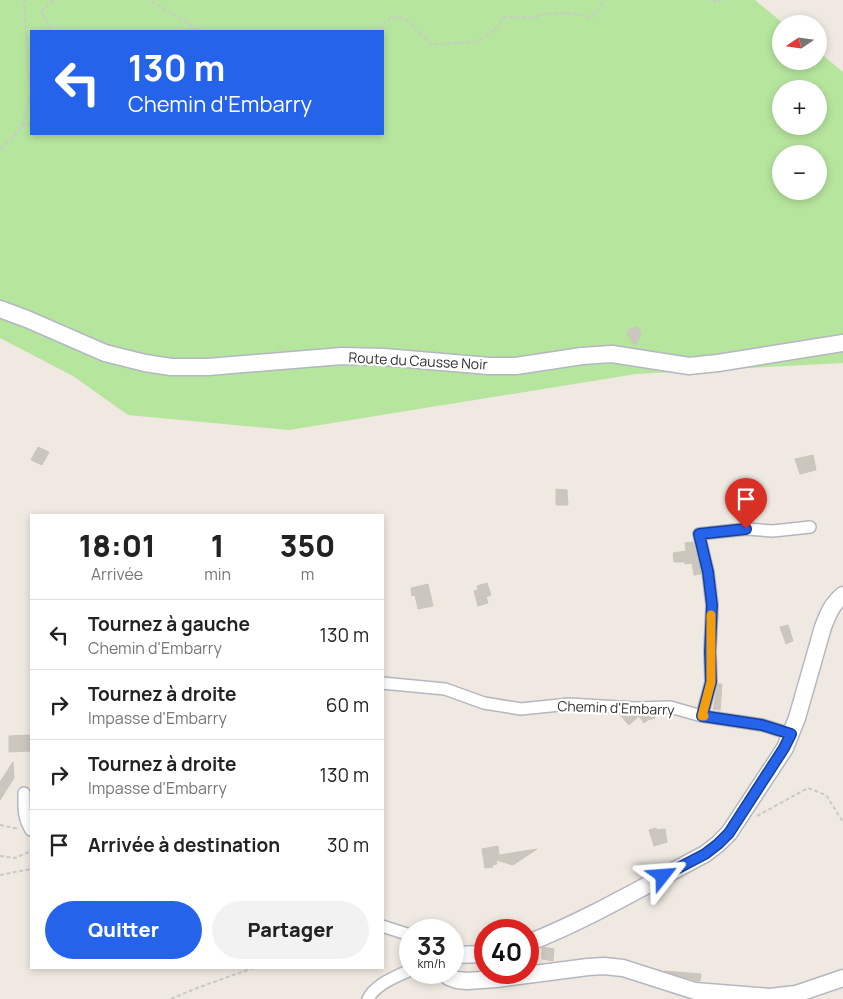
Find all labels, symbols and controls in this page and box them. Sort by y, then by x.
north arrow [772,15,828,70]
map controls [772,15,827,200]
text: 130 m [128,44,225,92]
icon: left [45,50,110,115]
button: + [772,80,827,135]
text: Chemin d'Embarry [128,89,312,119]
button: − [772,145,827,200]
street label: Route du Causse Noir [348,347,488,374]
pin [725,478,767,529]
icon: arrive [732,485,760,513]
text: 18:01 [79,525,156,566]
text: 1 [211,525,224,566]
text: 350 [280,525,335,566]
text: Arrivée [91,563,143,585]
text: min [204,563,231,585]
text: m [301,563,314,585]
text: Tournez à gauche [88,611,250,637]
icon: left [45,621,73,649]
text: 130 m [320,622,369,648]
text: Chemin d'Embarry [88,637,222,659]
text: Tournez à droite [88,681,236,707]
icon: right [45,691,73,719]
text: 60 m [326,692,369,718]
street label: Chemin d'Embarry [557,696,675,719]
text: Impasse d'Embarry [88,707,227,729]
text: Tournez à droite [88,751,236,777]
icon: right [45,761,73,789]
text: 130 m [320,762,369,788]
text: Impasse d'Embarry [88,777,227,799]
icon: arrive [45,831,73,859]
text: Arrivée à destination [88,832,280,858]
text: 30 m [327,832,369,858]
position arrow [636,849,688,901]
button: Quitter [45,901,202,959]
button: Partager [212,901,369,959]
speed limit sign: 40 [474,919,539,984]
text: 33 [417,928,446,963]
text: km/h [418,955,445,972]

